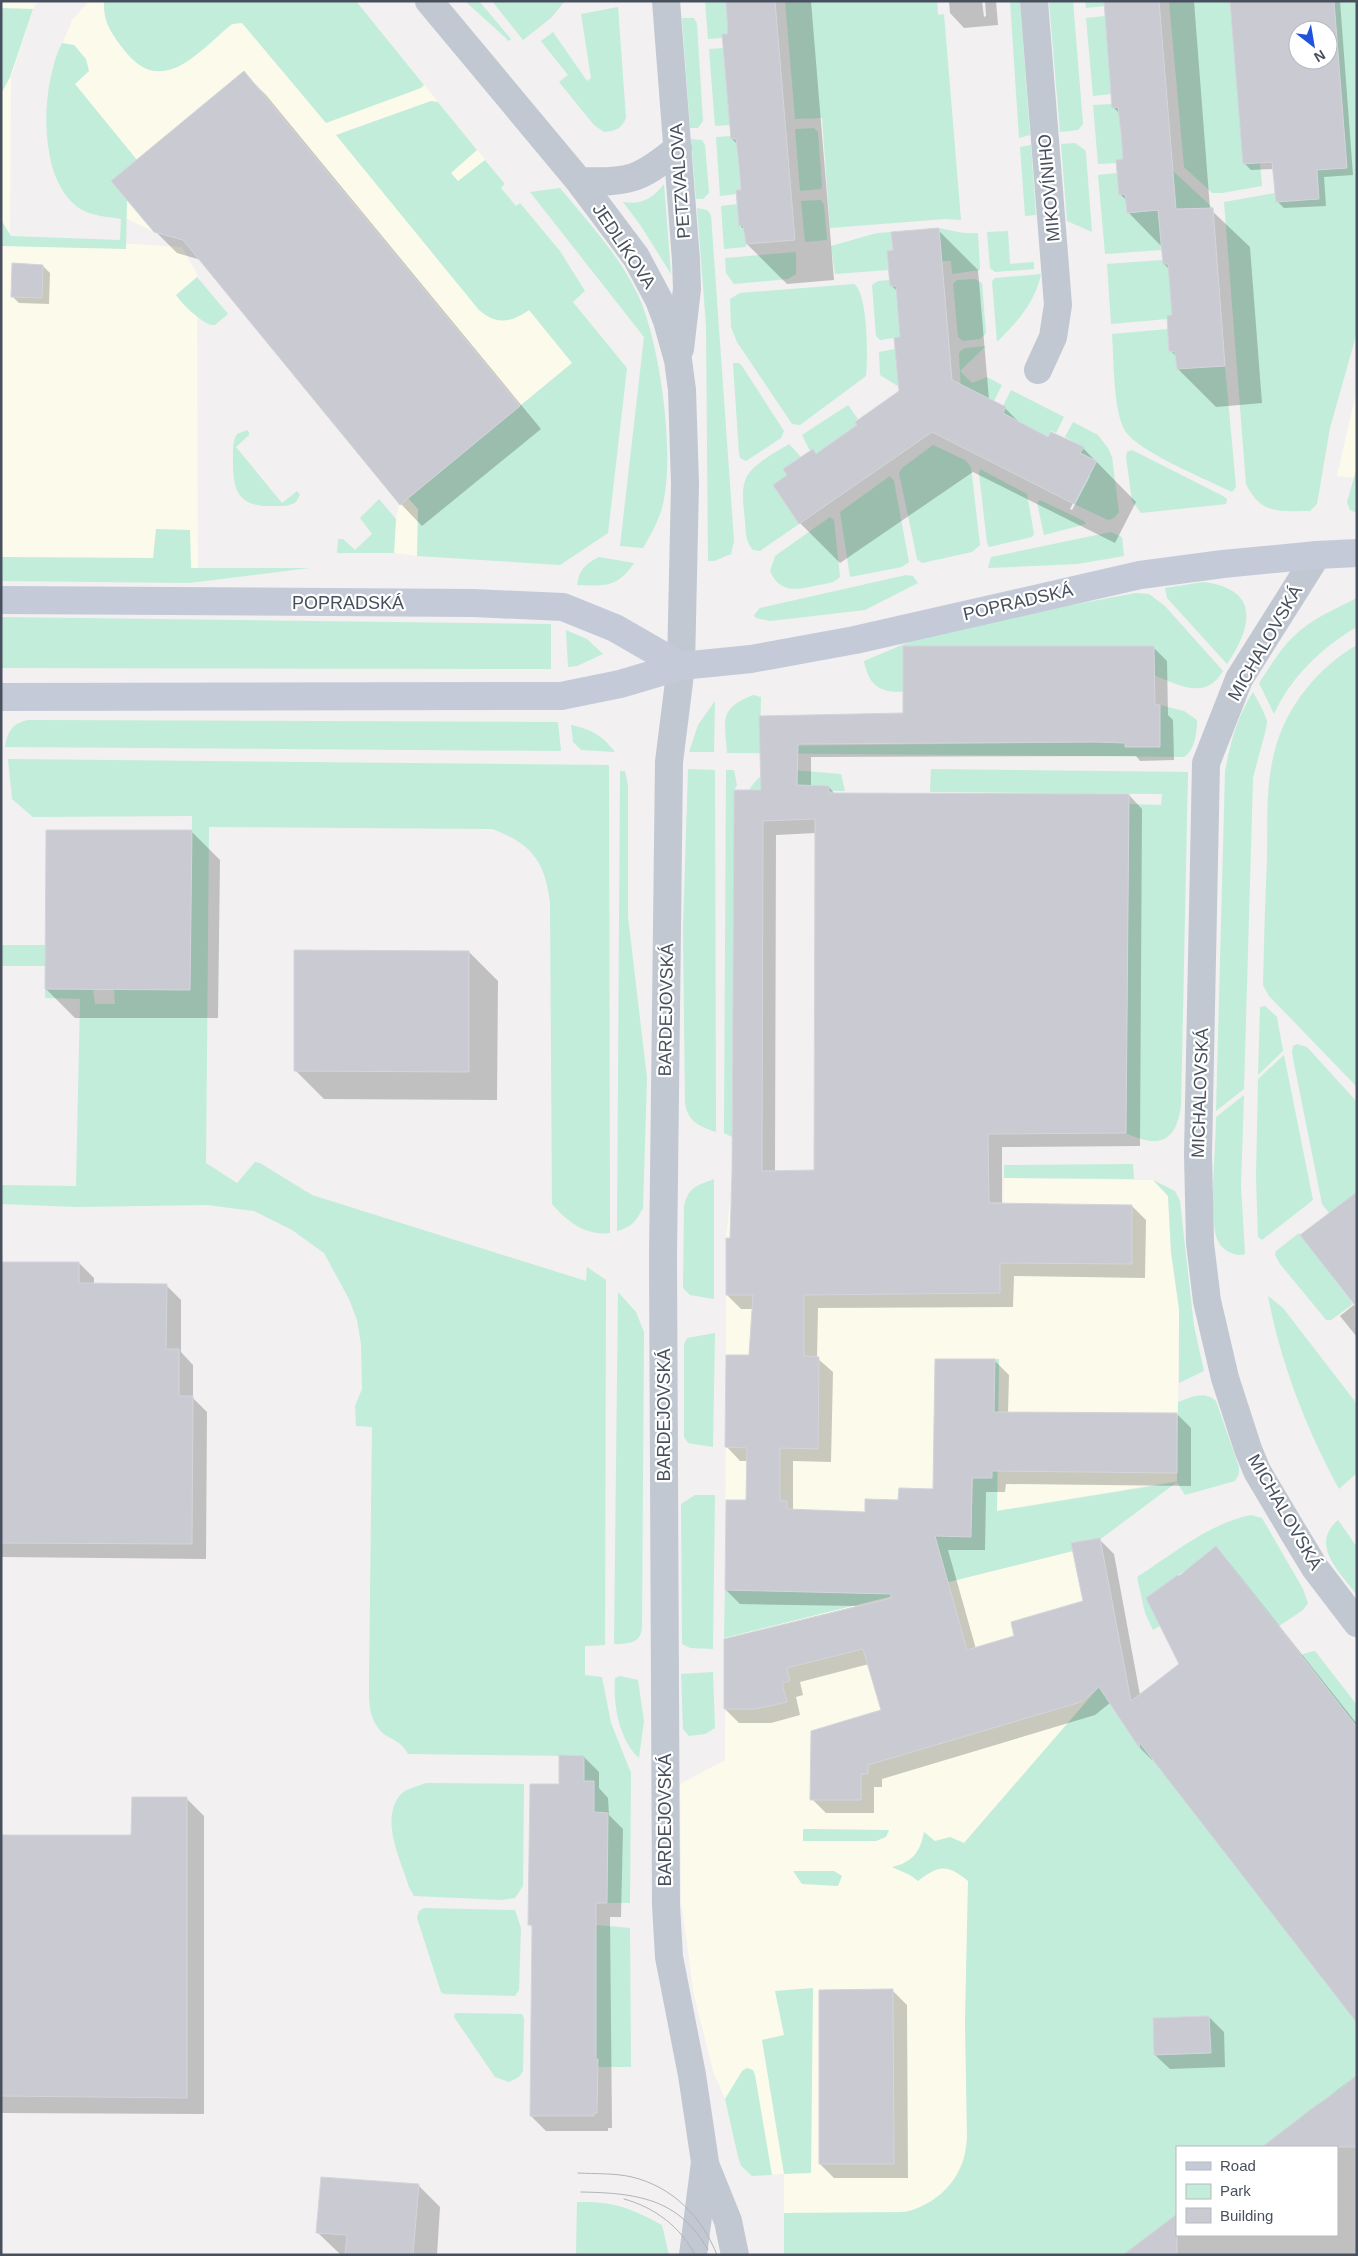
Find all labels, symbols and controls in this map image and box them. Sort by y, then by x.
north arrow [1288,20,1338,70]
text: N [1311,47,1328,66]
street label: PETZVALOVA [666,123,694,239]
street label: MIKOVÍNIHO [1034,133,1064,243]
street label: JEDLÍKOVA [588,200,660,292]
street label: POPRADSKÁ [961,580,1075,624]
street label: MICHALOVSKÁ [1224,582,1306,704]
street label: POPRADSKÁ [292,593,404,613]
street label: BARDEJOVSKÁ [655,943,677,1077]
street label: MICHALOVSKÁ [1188,1028,1212,1158]
street label: BARDEJOVSKÁ [654,1348,674,1482]
street label: MICHALOVSKÁ [1244,1451,1326,1573]
street label: BARDEJOVSKÁ [655,1753,675,1887]
legend [1176,2146,1338,2236]
text: Road [1220,2157,1256,2174]
text: Park [1220,2182,1251,2199]
text: Building [1220,2207,1273,2224]

